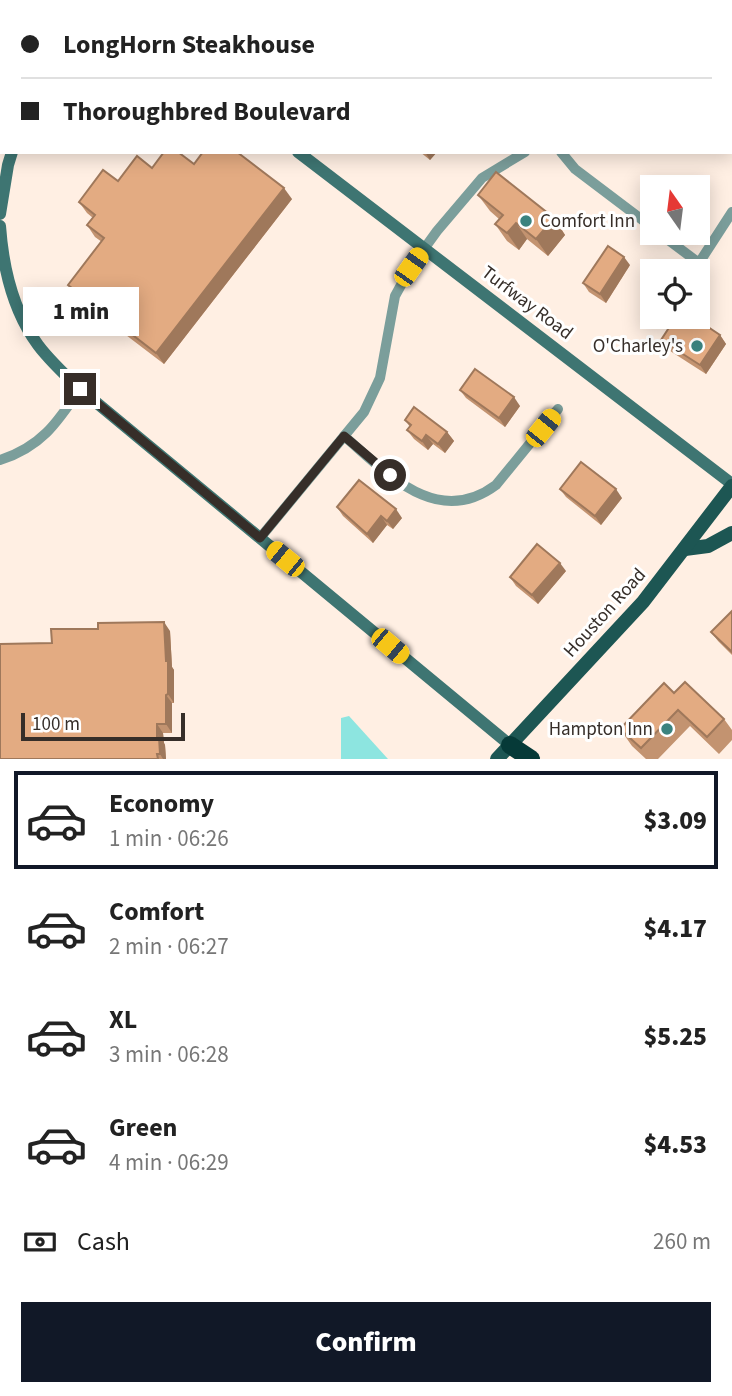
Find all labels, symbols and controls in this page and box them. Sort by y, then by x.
text: LongHorn Steakhouse [63,26,315,63]
text: Thoroughbred Boulevard [63,93,351,130]
north arrow [640,175,710,245]
map controls [640,175,710,329]
place label: Comfort Inn [540,208,635,235]
marker: Comfort Inn [518,213,534,229]
car [391,244,432,290]
button: locate [640,259,710,329]
street label: Turfway Road [476,260,578,346]
callout: 1 min [22,288,138,336]
text: 1 min [53,295,109,328]
place label: O'Charley's [593,333,683,360]
marker: O'Charley's [689,338,705,354]
route end [64,373,96,405]
car [522,405,565,451]
route start [374,459,406,491]
car [263,538,308,580]
street label: Houston Road [557,562,653,664]
car [368,624,413,668]
scale bar [21,710,186,742]
text: 100 m [32,711,80,738]
place label: Hampton Inn [549,716,653,743]
marker: Hampton Inn [659,721,675,737]
text: Economy [109,785,214,822]
icon: car [25,789,88,852]
text: $3.09 [643,802,707,839]
text: 1 min · 06:26 [109,822,229,855]
text: Comfort [109,893,204,930]
icon: car [25,897,88,960]
text: $4.17 [643,910,707,947]
text: 2 min · 06:27 [109,930,229,963]
text: XL [109,1001,137,1038]
icon: car [25,1005,88,1068]
text: $5.25 [643,1018,707,1055]
text: 3 min · 06:28 [109,1038,229,1071]
text: Green [109,1109,177,1146]
icon: car [25,1113,88,1176]
text: $4.53 [643,1126,707,1163]
text: 4 min · 06:29 [109,1146,229,1179]
icon: cash [21,1223,59,1261]
text: Cash [77,1223,130,1260]
text: 260 m [653,1225,711,1258]
button: Confirm [21,1302,711,1382]

